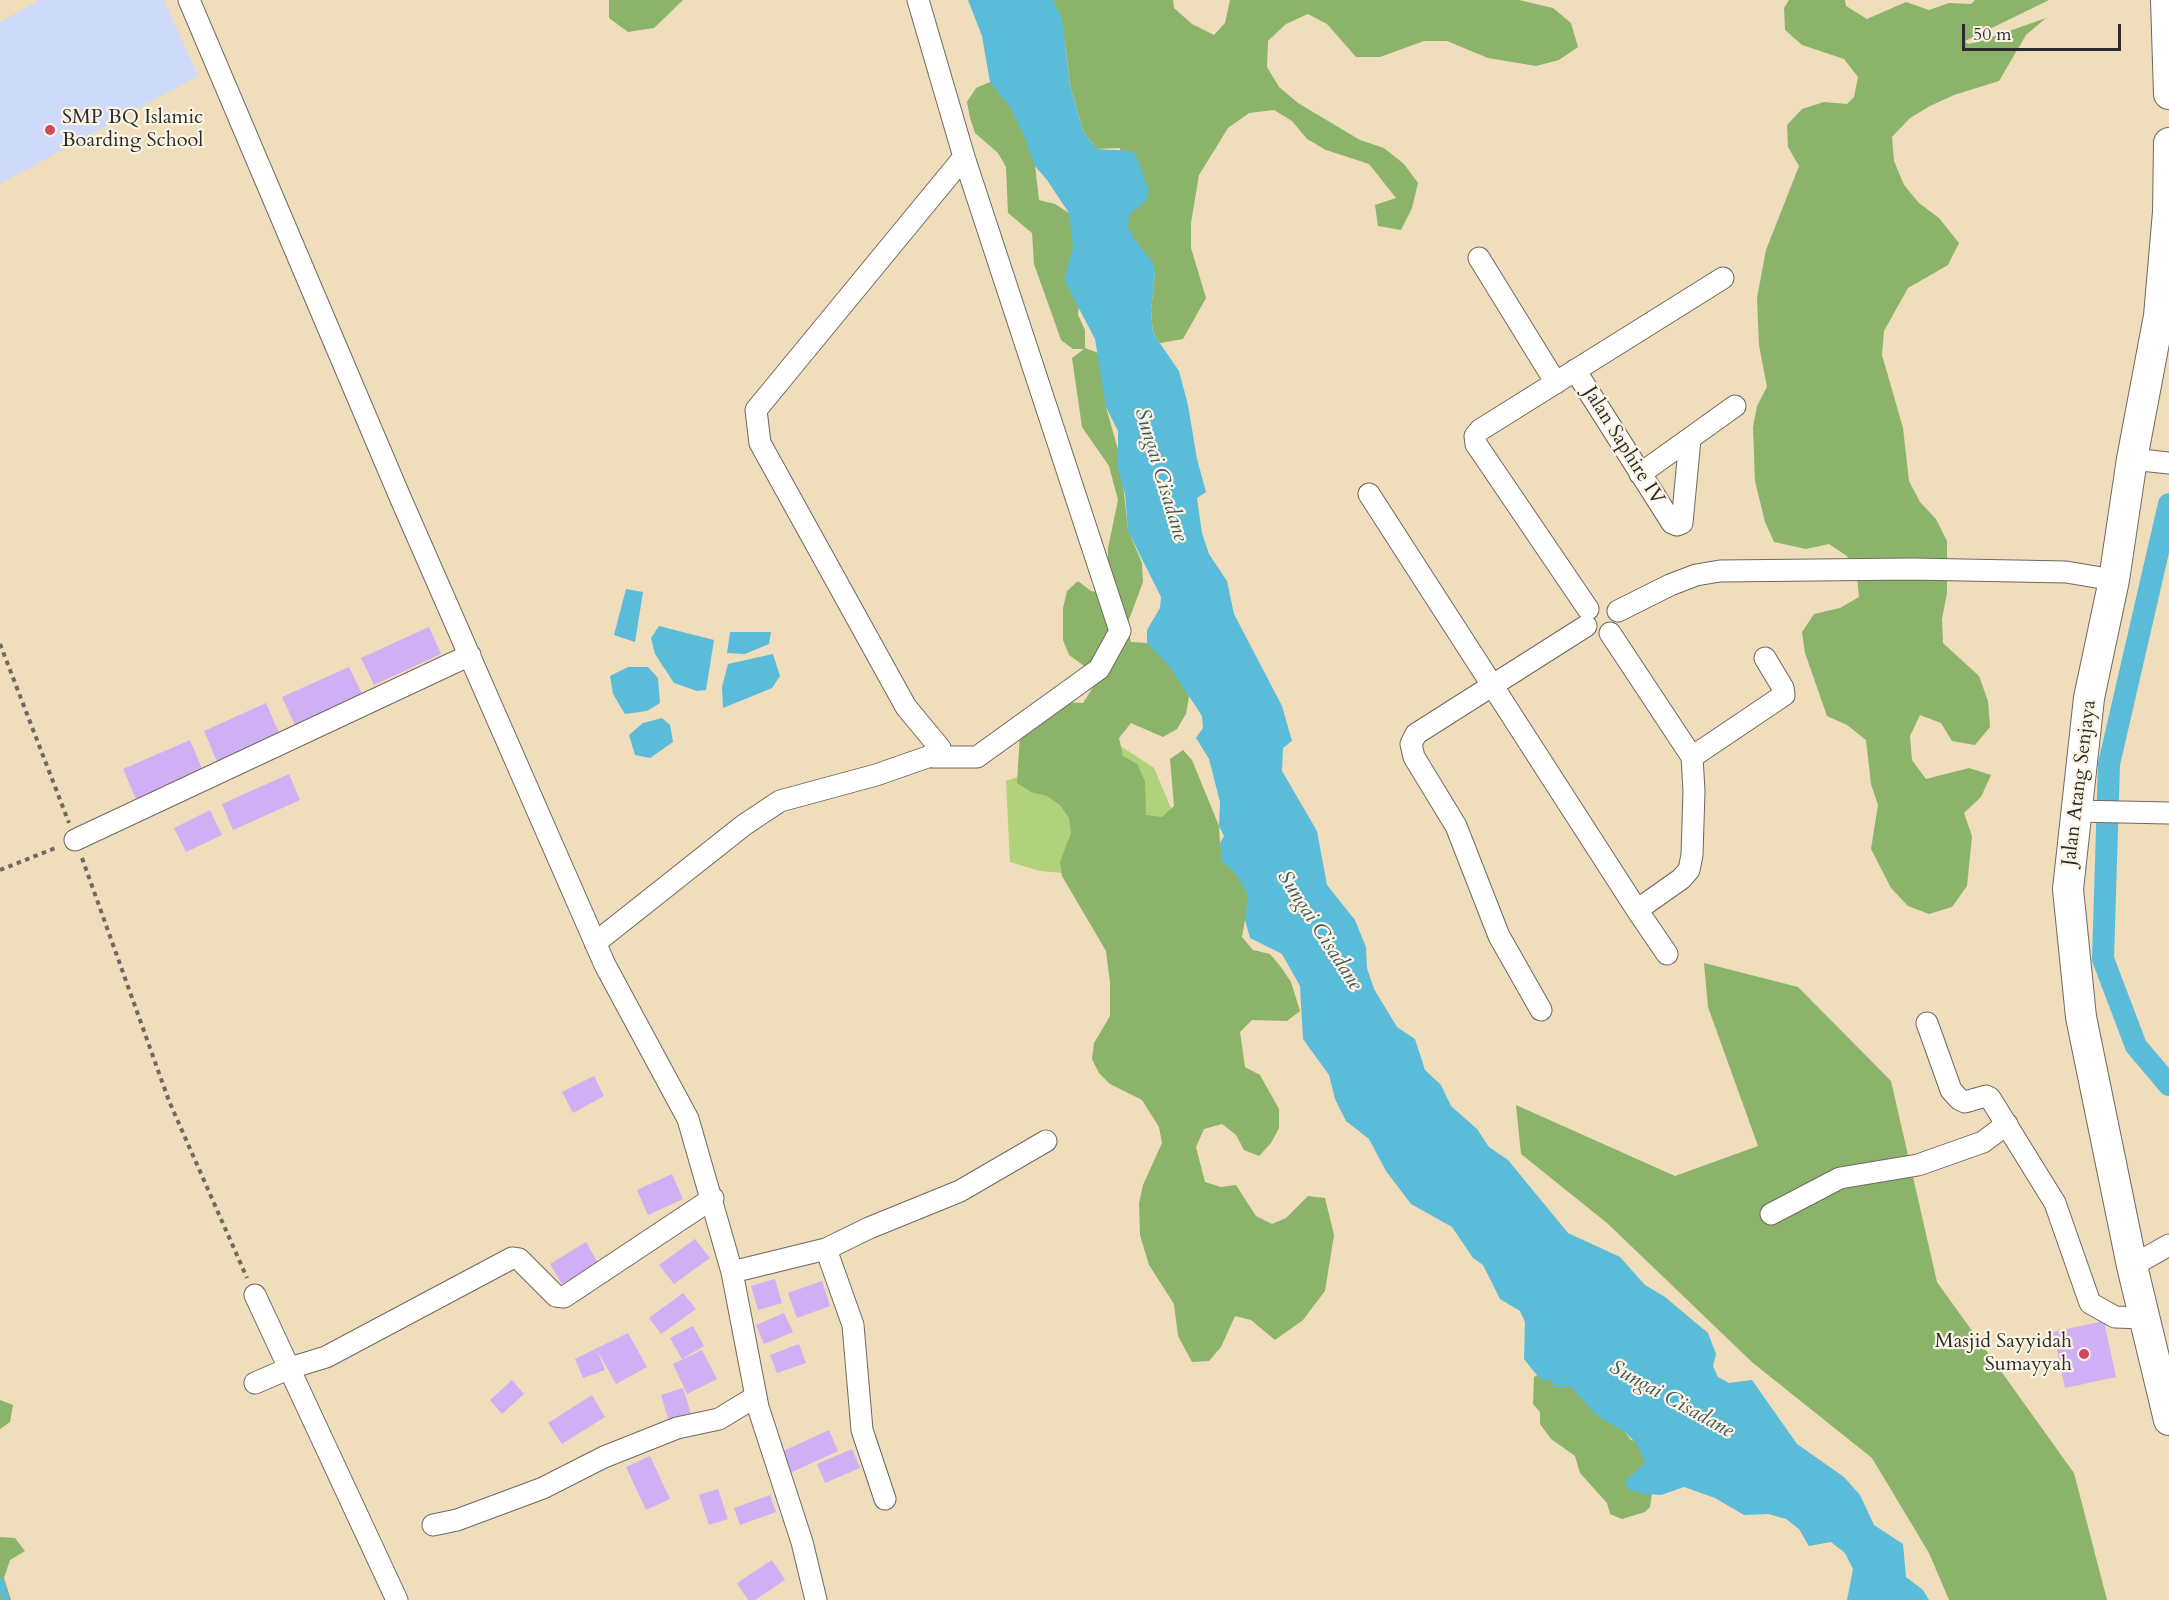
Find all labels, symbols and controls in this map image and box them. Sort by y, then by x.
scale bar [1965,12,2124,50]
text: 50 m [1973,22,2012,47]
place label: SMP BQ Islamic Boarding School [62,106,203,153]
marker: SMP BQ Islamic Boarding School [43,123,57,137]
street label: Jalan Saphire IV [1577,382,1669,510]
water label: Sungai Cisadane [1128,405,1192,545]
street label: Jalan Atang Senjaya [2058,699,2102,867]
water label: Sungai Cisadane [1271,866,1367,996]
place label: Masjid Sayyidah Sumayyah [1935,1330,2072,1377]
marker: Masjid Sayyidah Sumayyah [2077,1347,2091,1361]
water label: Sungai Cisadane [1605,1356,1737,1444]

